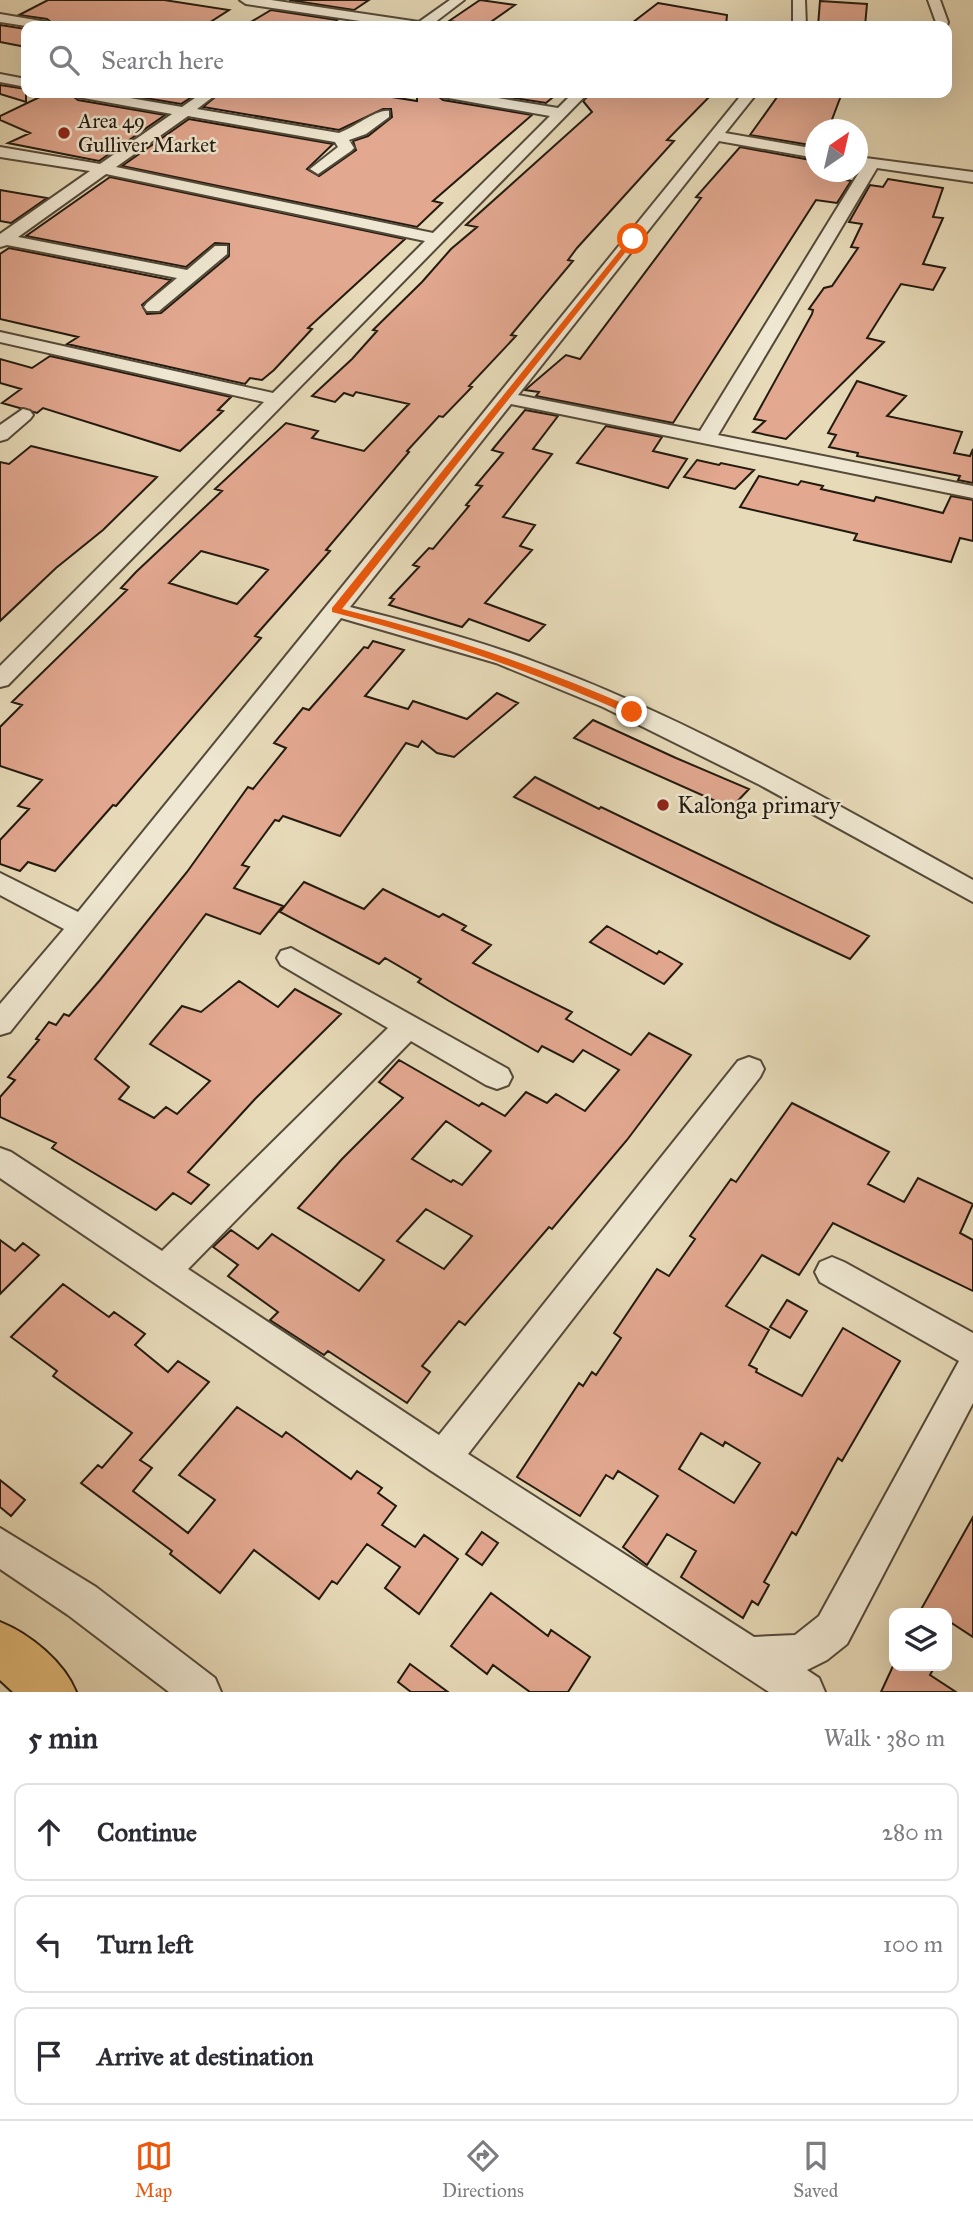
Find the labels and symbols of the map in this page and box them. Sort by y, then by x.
place label: Area 49 Gulliver Market [77,108,217,158]
north arrow [805,119,868,182]
marker: Area 49 Gulliver Market [56,125,72,141]
route start [617,223,648,254]
route end [616,696,647,727]
place label: Kalonga primary [677,790,841,820]
marker: Kalonga primary [655,797,671,813]

